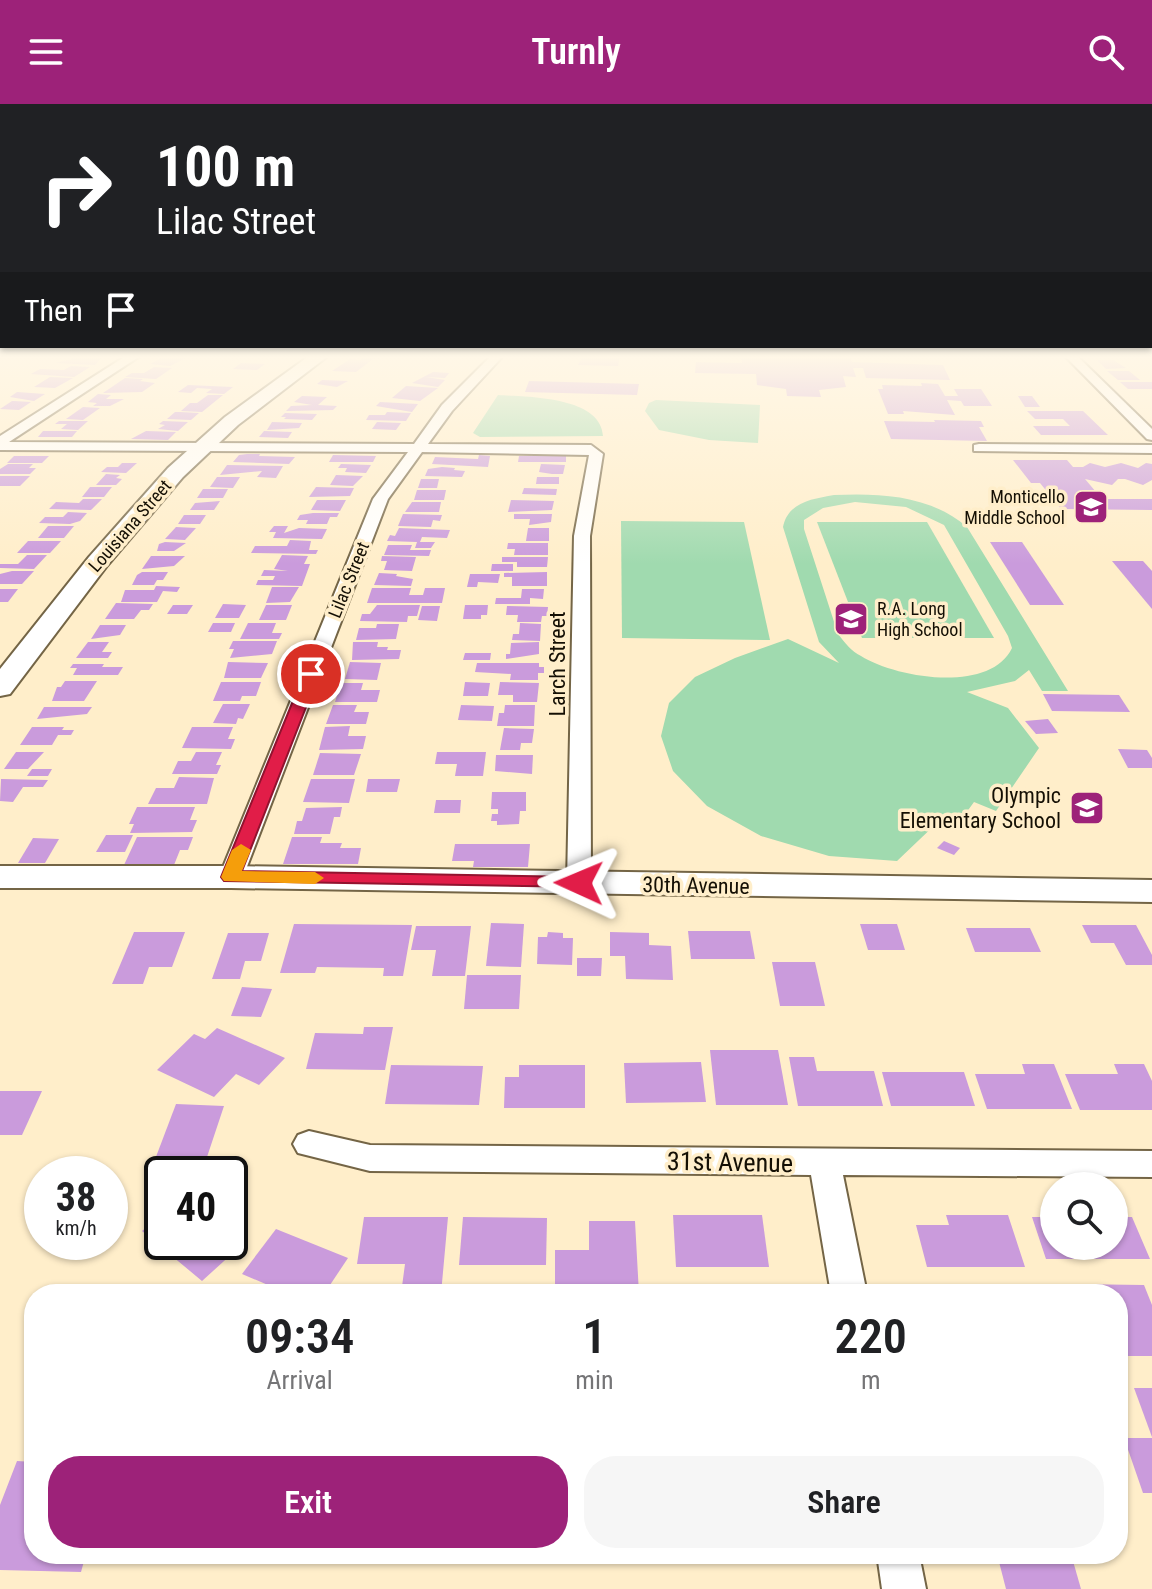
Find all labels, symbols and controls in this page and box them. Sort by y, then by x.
icon: menu [24,30,68,74]
icon: search [1084,30,1128,74]
text: Turnly [531,31,621,73]
text: 100 m [156,134,295,200]
icon: right [24,136,128,240]
text: Lilac Street [156,201,316,243]
icon: arrive [99,288,143,332]
text: Then [24,293,83,328]
street label: Louisiana Street [84,475,175,576]
place label: Monticello Middle School [964,486,1065,528]
school or university icon: Monticello Middle School [1072,488,1110,526]
street label: Lilac Street [324,539,373,621]
place label: R.A. Long High School [877,598,963,640]
school or university icon: R.A. Long High School [832,600,870,638]
street label: Larch Street [545,612,570,716]
pin [277,640,345,708]
icon: arrive [289,652,333,696]
place label: Olympic Elementary School [900,783,1061,833]
school or university icon: Olympic Elementary School [1068,789,1106,827]
position arrow [537,841,621,925]
street label: 30th Avenue [642,872,750,899]
street label: 31st Avenue [667,1146,793,1178]
speed limit sign: 40 [144,1156,248,1260]
map controls [1040,1172,1128,1260]
button: search [1040,1172,1128,1260]
text: 38 [56,1174,96,1221]
text: km/h [55,1216,97,1240]
text: 09:34 [245,1308,354,1365]
text: 1 [582,1308,606,1365]
text: 220 [835,1308,907,1365]
text: Arrival [267,1365,333,1395]
text: min [575,1365,613,1395]
text: m [861,1365,881,1395]
button: Exit [48,1456,568,1548]
button: Share [584,1456,1104,1548]

